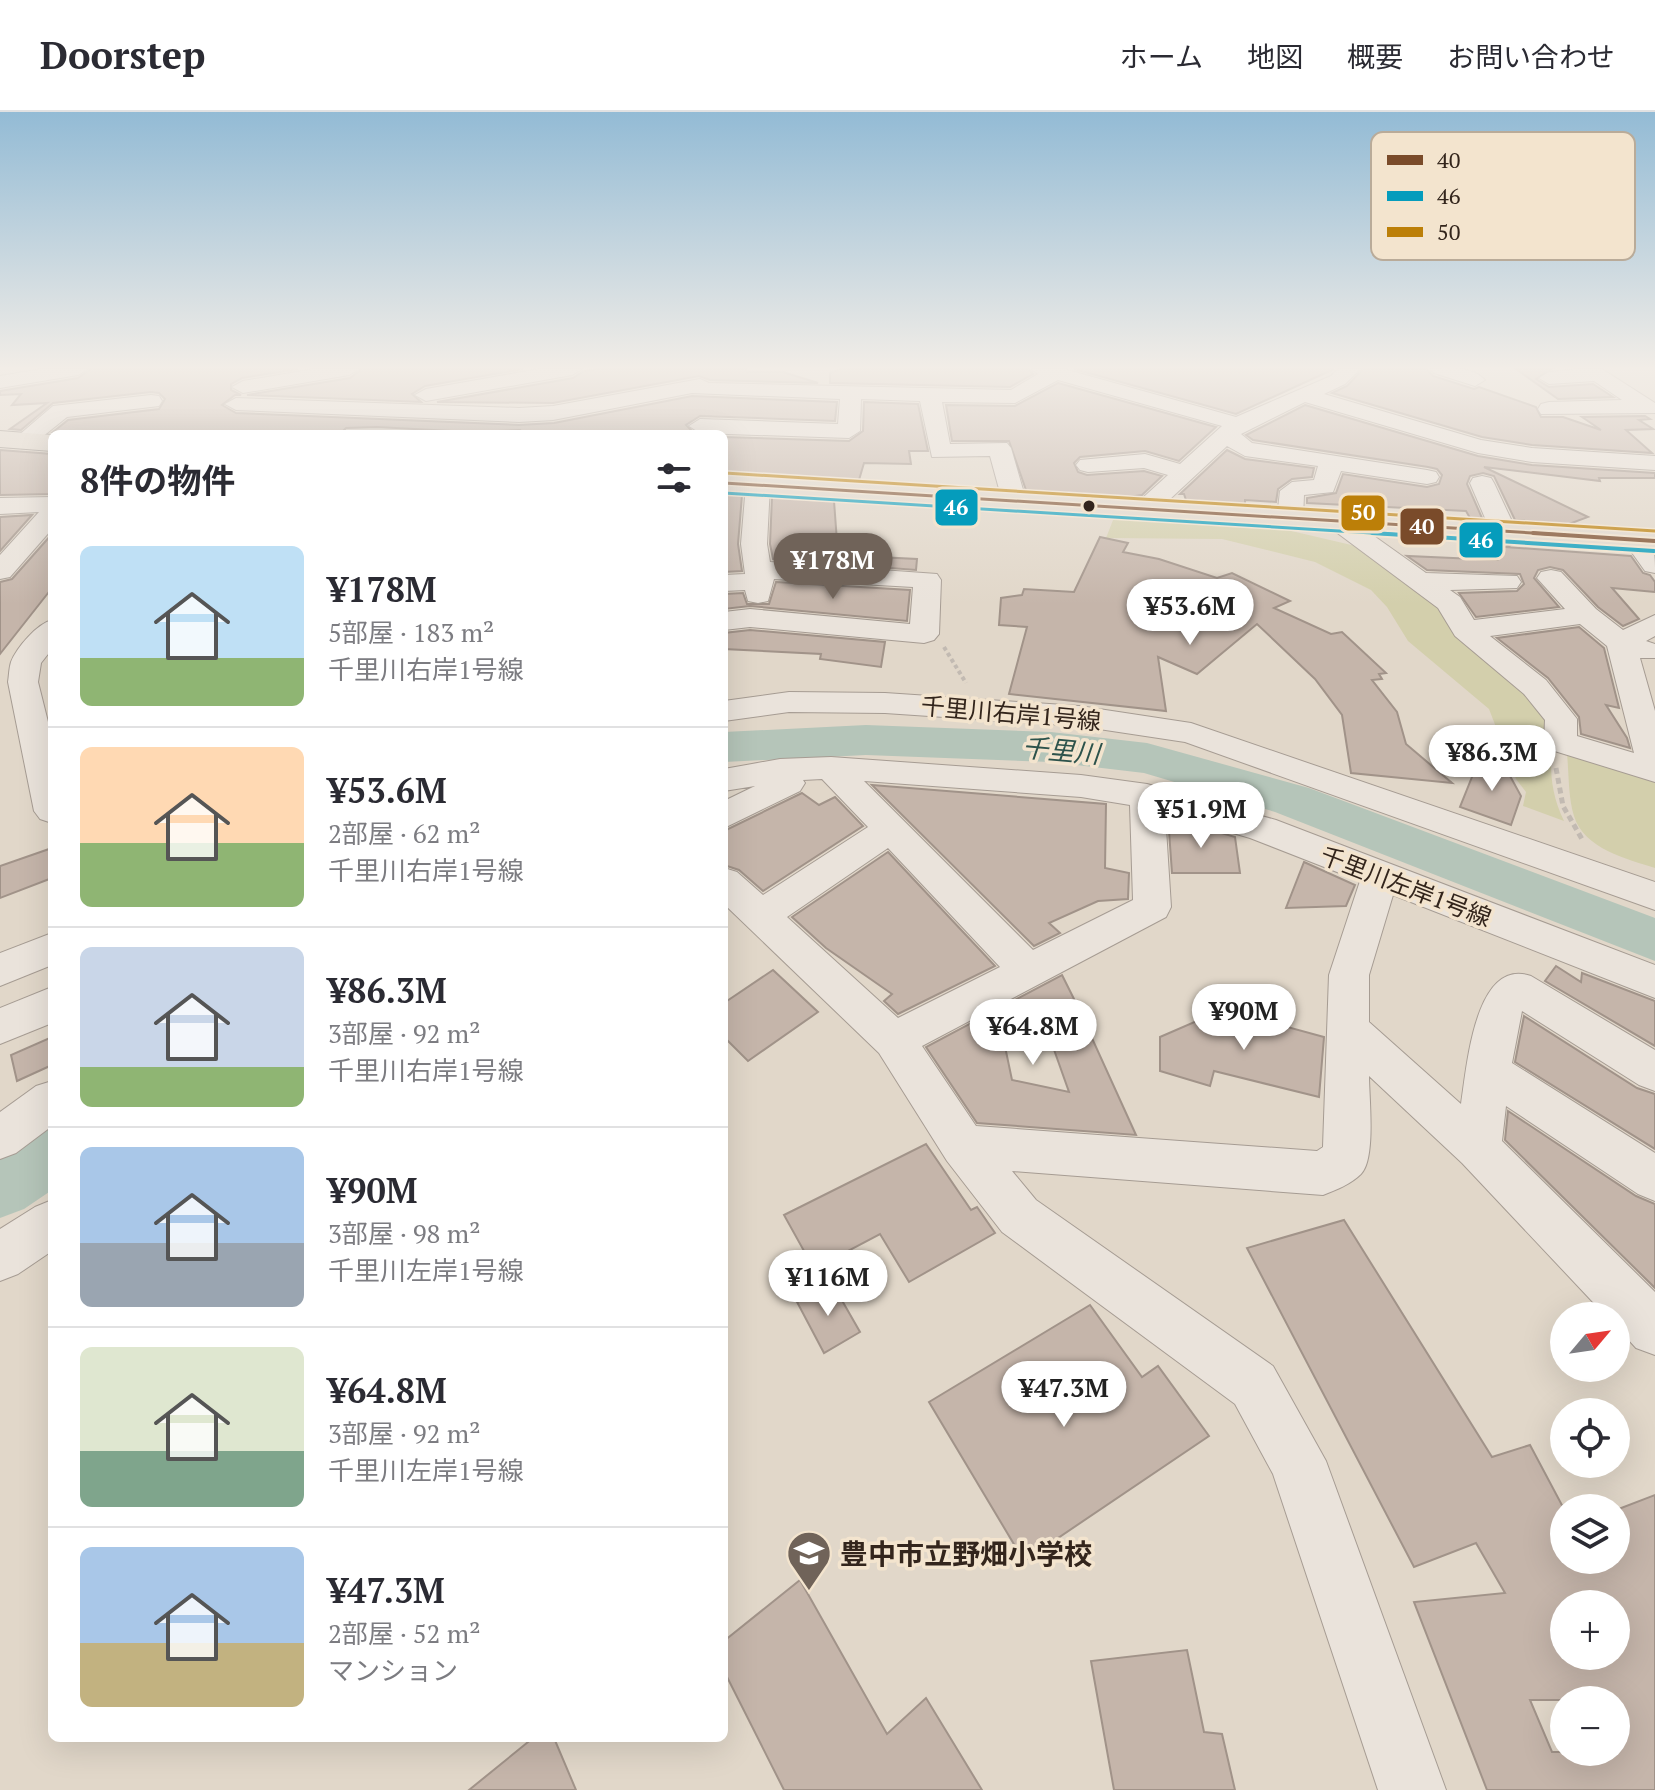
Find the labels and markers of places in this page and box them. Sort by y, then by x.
unlabelled marker [1081,498,1097,514]
pin: ¥178M [777,533,889,601]
pin: ¥53.6M [1125,579,1255,647]
pin: ¥86.3M [1427,725,1557,793]
pin: ¥51.9M [1136,782,1266,850]
pin: ¥90M [1197,984,1291,1052]
pin: ¥64.8M [968,999,1098,1067]
pin: ¥116M [772,1250,884,1318]
pin: ¥47.3M [999,1361,1129,1429]
school or university icon: 豊中市立野畑小学校 [785,1529,833,1592]
place label: 豊中市立野畑小学校 [840,1535,1092,1572]

